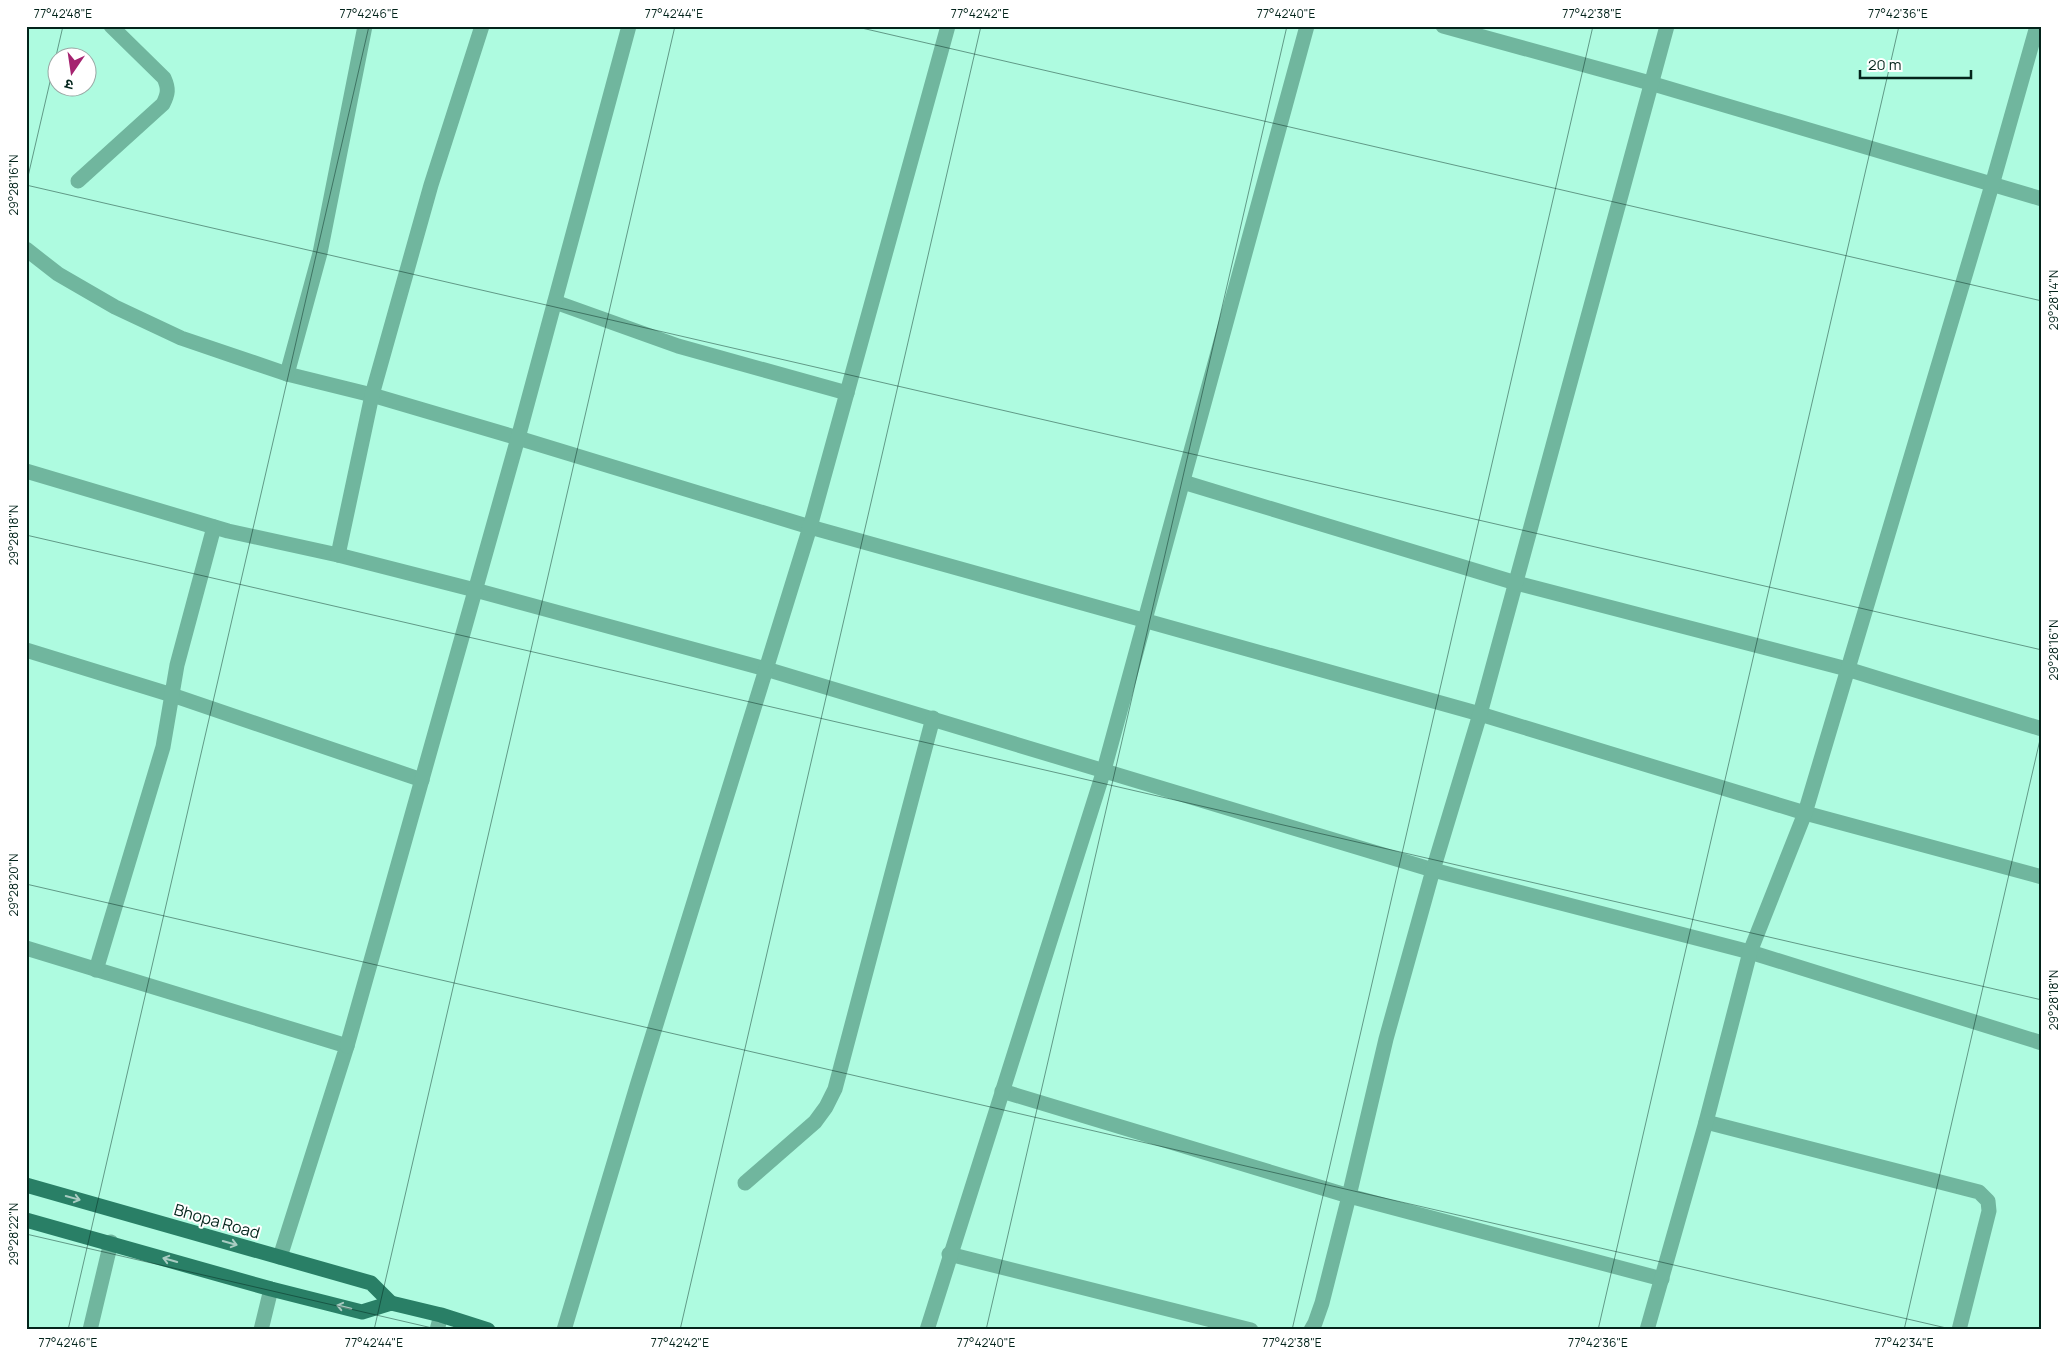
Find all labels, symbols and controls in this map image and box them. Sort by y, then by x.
text: 77°42'48"E [34,5,92,22]
text: 77°42'46"E [340,5,399,22]
text: 77°42'44"E [645,5,703,22]
text: 77°42'42"E [951,5,1009,22]
text: 77°42'40"E [1257,5,1316,22]
text: 77°42'38"E [1562,5,1622,22]
text: 77°42'36"E [1868,5,1928,22]
north arrow [48,48,98,98]
scale bar [1860,48,1972,80]
text: 20 m [1868,54,1901,75]
text: उ [62,75,75,95]
text: 29°28'16"N [5,154,22,216]
text: 29°28'14"N [2045,270,2062,330]
text: 29°28'18"N [5,505,22,565]
text: 29°28'16"N [2045,619,2062,681]
text: 29°28'20"N [5,853,22,917]
text: 29°28'18"N [2045,970,2062,1030]
one-way arrow [65,1194,81,1203]
street label: Bhopa Road [172,1198,262,1244]
text: 29°28'22"N [5,1203,22,1265]
one-way arrow [221,1238,237,1248]
one-way arrow [162,1254,178,1264]
one-way arrow [336,1302,352,1311]
text: 77°42'46"E [39,1334,98,1351]
text: 77°42'44"E [345,1334,403,1351]
text: 77°42'42"E [651,1334,709,1351]
text: 77°42'40"E [957,1334,1016,1351]
text: 77°42'38"E [1262,1334,1322,1351]
text: 77°42'36"E [1568,1334,1628,1351]
text: 77°42'34"E [1874,1334,1934,1351]

